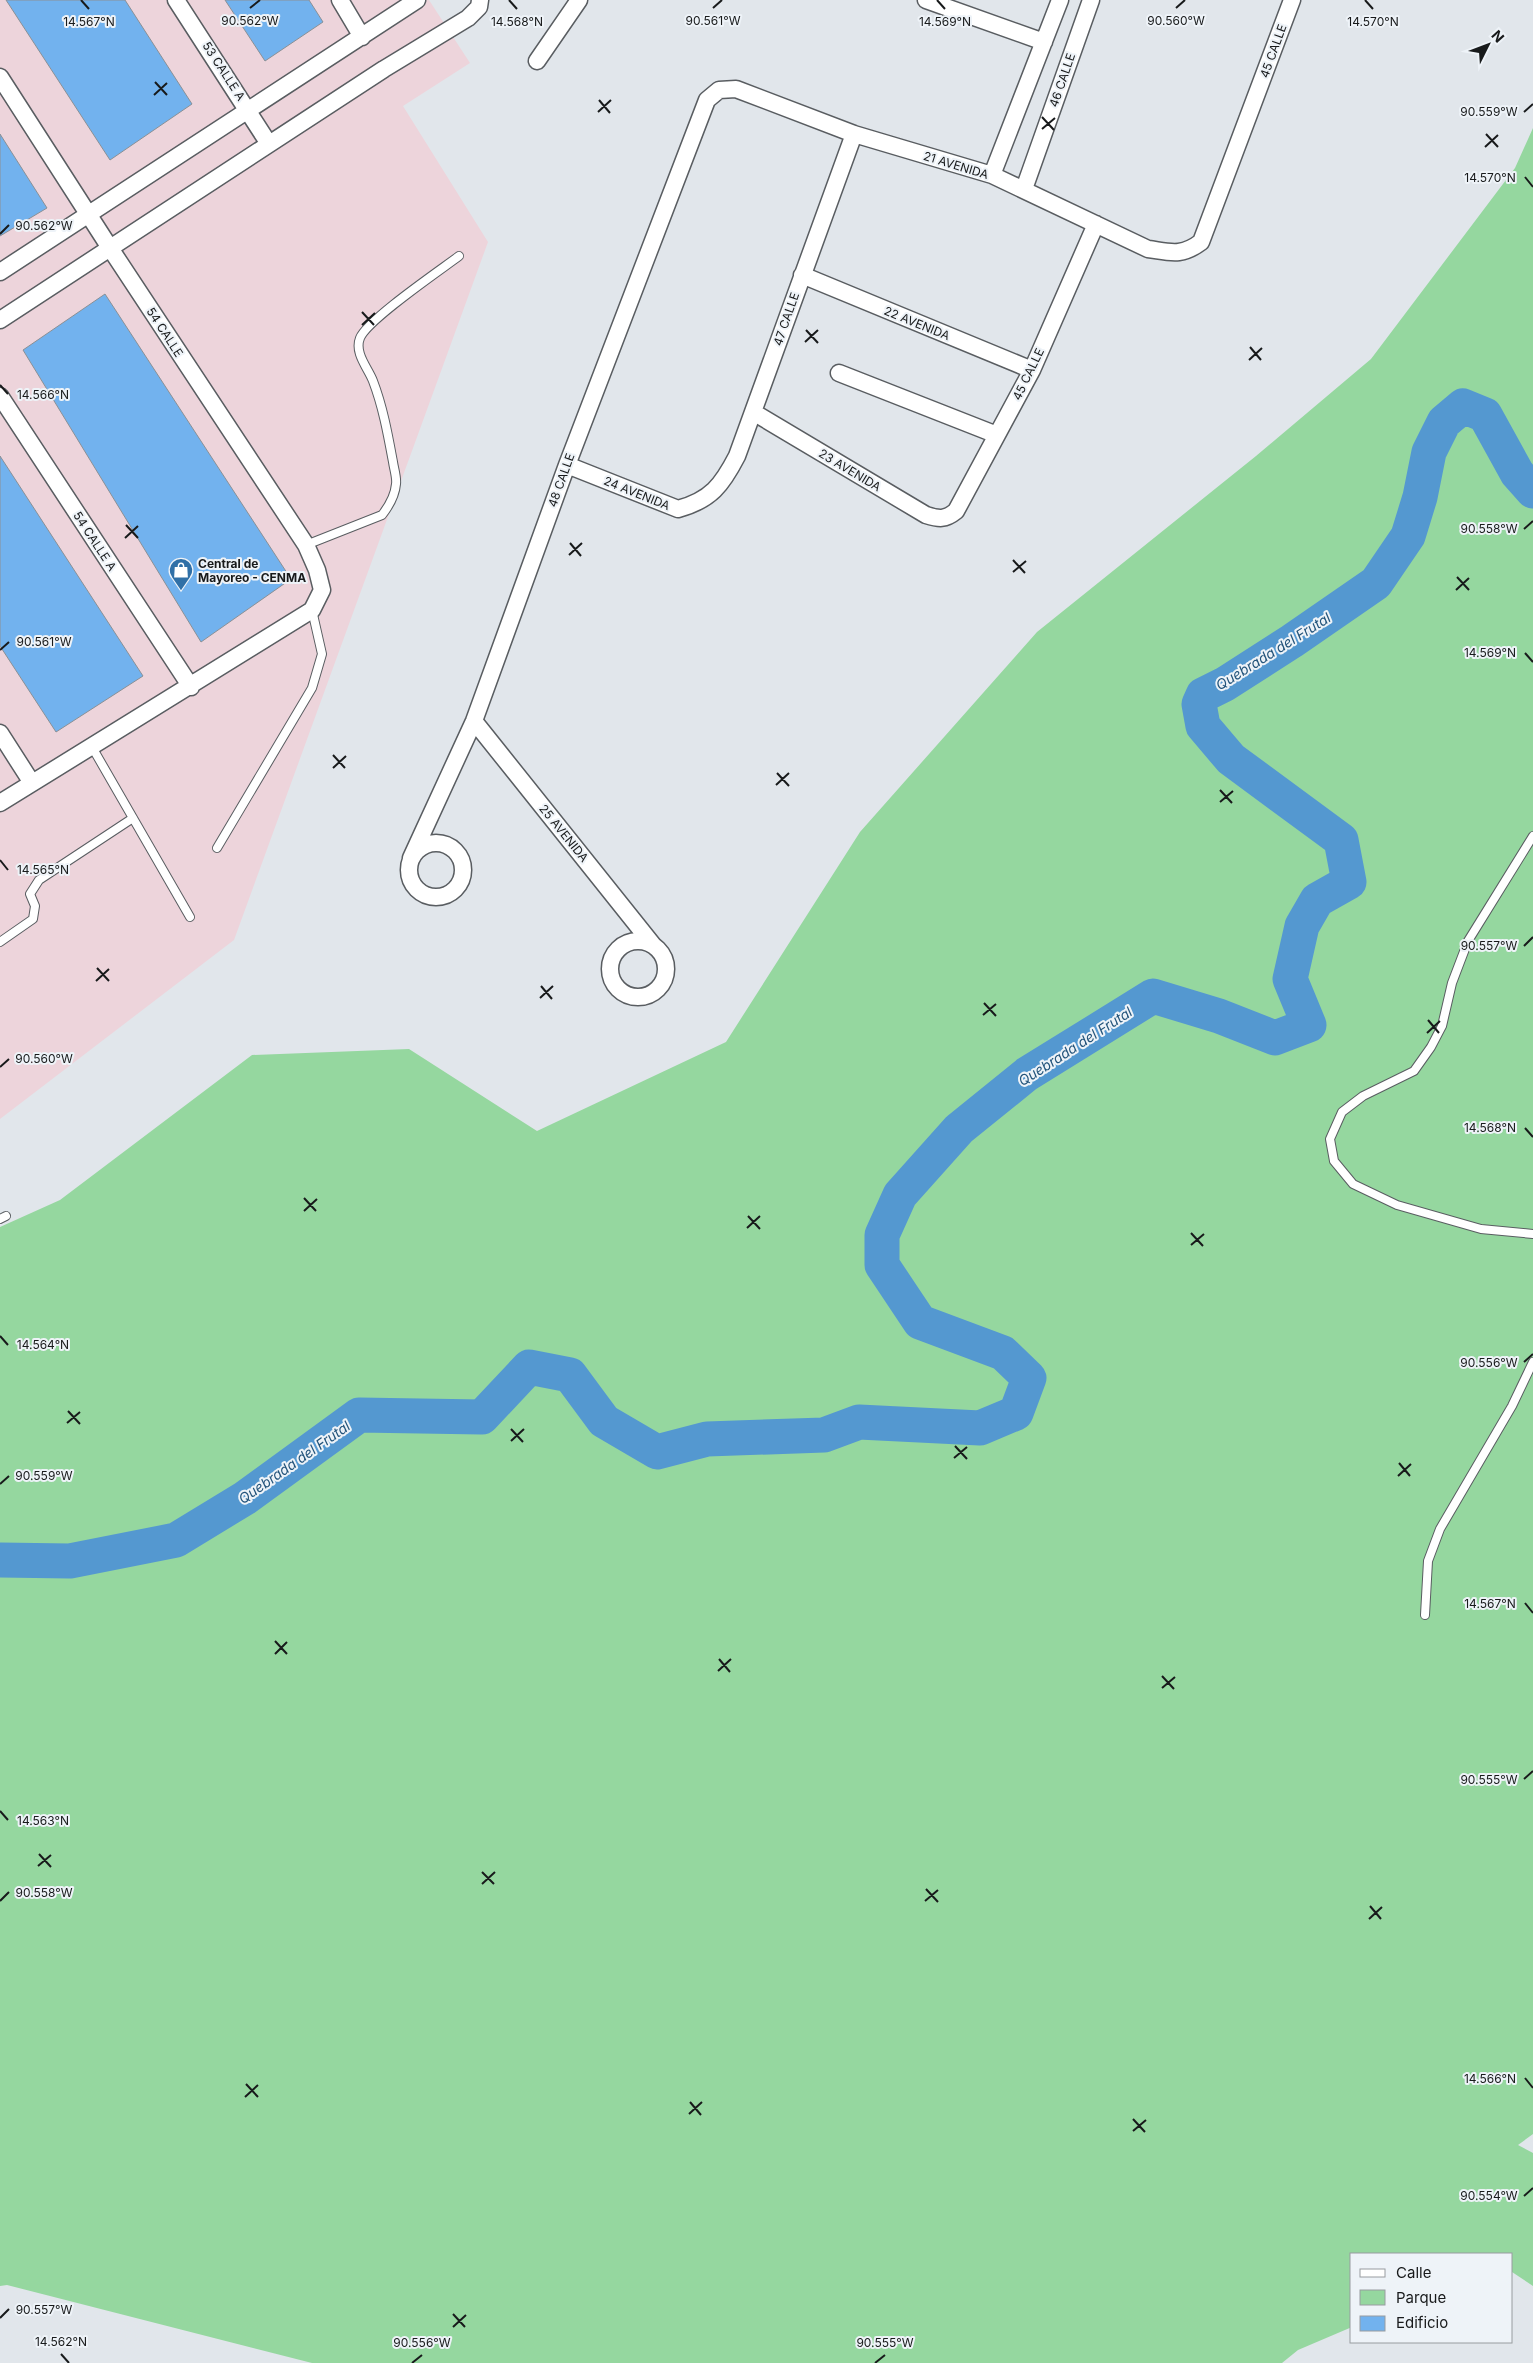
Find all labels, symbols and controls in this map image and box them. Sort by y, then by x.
text: 90.562°W [221,13,279,28]
text: 90.561°W [686,13,741,28]
text: 90.560°W [1147,13,1205,28]
text: 14.567°N [63,14,115,29]
text: 14.568°N [491,14,543,29]
text: 14.569°N [919,14,971,29]
text: 14.570°N [1347,14,1399,29]
north arrow [1463,20,1513,70]
street label: 45 CALLE [1256,22,1290,80]
text: N [1488,26,1508,46]
street label: 53 CALLE A [199,39,249,103]
street label: 46 CALLE [1046,51,1078,109]
text: 90.559°W [1460,104,1518,119]
street label: 21 AVENIDA [922,148,990,182]
text: 14.570°N [1464,170,1516,185]
text: 90.562°W [15,218,73,233]
street label: 47 CALLE [770,290,802,348]
street label: 22 AVENIDA [882,303,952,343]
street label: 54 CALLE [143,304,187,360]
street label: 45 CALLE [1009,346,1047,402]
text: 14.566°N [17,387,69,402]
street label: 23 AVENIDA [816,446,884,494]
street label: 48 CALLE [544,451,578,509]
street label: 24 AVENIDA [602,473,672,513]
street label: 54 CALLE A [70,509,120,573]
text: 90.558°W [1460,521,1518,536]
place label: Central de Mayoreo - CENMA [198,556,306,585]
shop icon: Central de Mayoreo - CENMA [168,557,194,591]
water label: Quebrada del Frutal [1212,608,1334,693]
text: 90.561°W [17,634,72,649]
text: 14.569°N [1464,645,1516,660]
street label: 25 AVENIDA [536,801,592,865]
text: 14.565°N [17,862,69,877]
text: 90.557°W [1461,938,1518,953]
water label: Quebrada del Frutal [1015,1003,1136,1089]
text: 90.560°W [15,1051,73,1066]
text: 14.568°N [1464,1120,1516,1135]
text: 14.564°N [17,1337,69,1352]
text: 90.556°W [1460,1355,1518,1370]
water label: Quebrada del Frutal [235,1417,354,1507]
text: 90.559°W [15,1468,73,1483]
text: 14.567°N [1464,1596,1516,1611]
text: 90.555°W [1460,1772,1518,1787]
text: 14.563°N [17,1813,69,1828]
text: 90.558°W [15,1885,73,1900]
text: 14.566°N [1464,2071,1516,2086]
text: 90.554°W [1460,2188,1518,2203]
legend [1350,2253,1513,2343]
text: Calle [1396,2263,1431,2282]
text: Parque [1396,2288,1446,2307]
text: 90.557°W [16,2302,73,2317]
text: Edificio [1396,2313,1448,2332]
text: 14.562°N [35,2334,87,2349]
text: 90.556°W [393,2335,451,2350]
text: 90.555°W [856,2335,914,2350]

